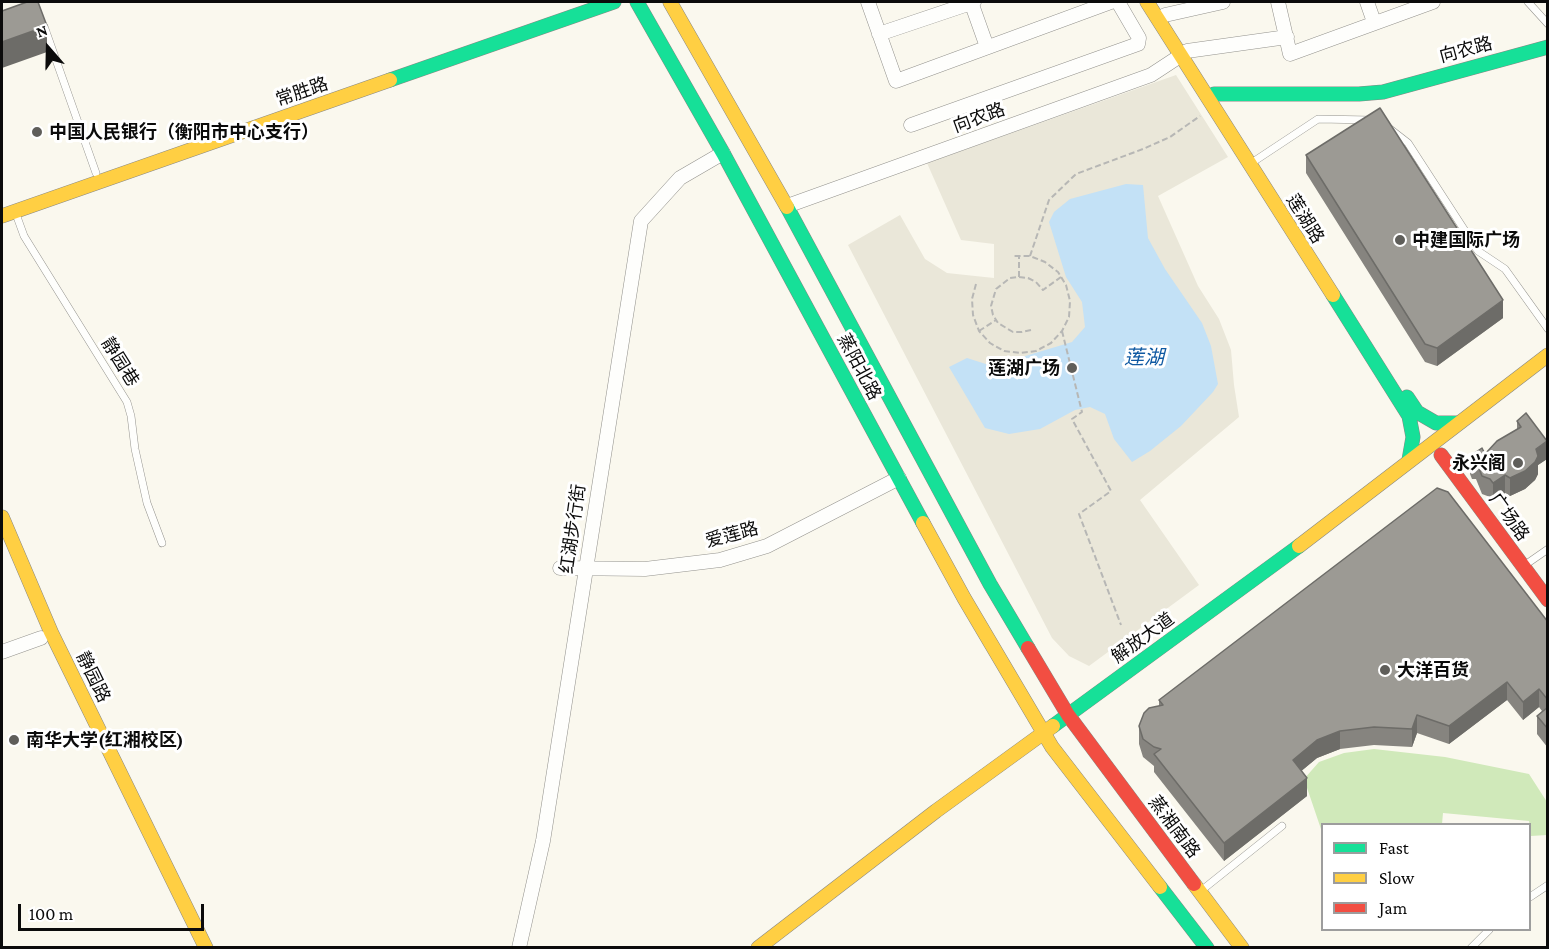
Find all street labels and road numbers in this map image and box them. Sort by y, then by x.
street label: 向农路 [1437,33,1495,67]
street label: 常胜路 [273,73,331,111]
street label: 向农路 [950,99,1008,137]
street label: 莲湖路 [1282,190,1328,248]
street label: 蒸阳北路 [833,330,885,404]
street label: 静园巷 [97,333,143,391]
street label: 红湖步行街 [556,483,590,575]
street label: 广场路 [1484,489,1534,545]
street label: 爱莲路 [703,518,761,552]
street label: 解放大道 [1108,608,1178,668]
street label: 静园路 [71,648,115,706]
street label: 蒸湘南路 [1144,792,1204,862]

